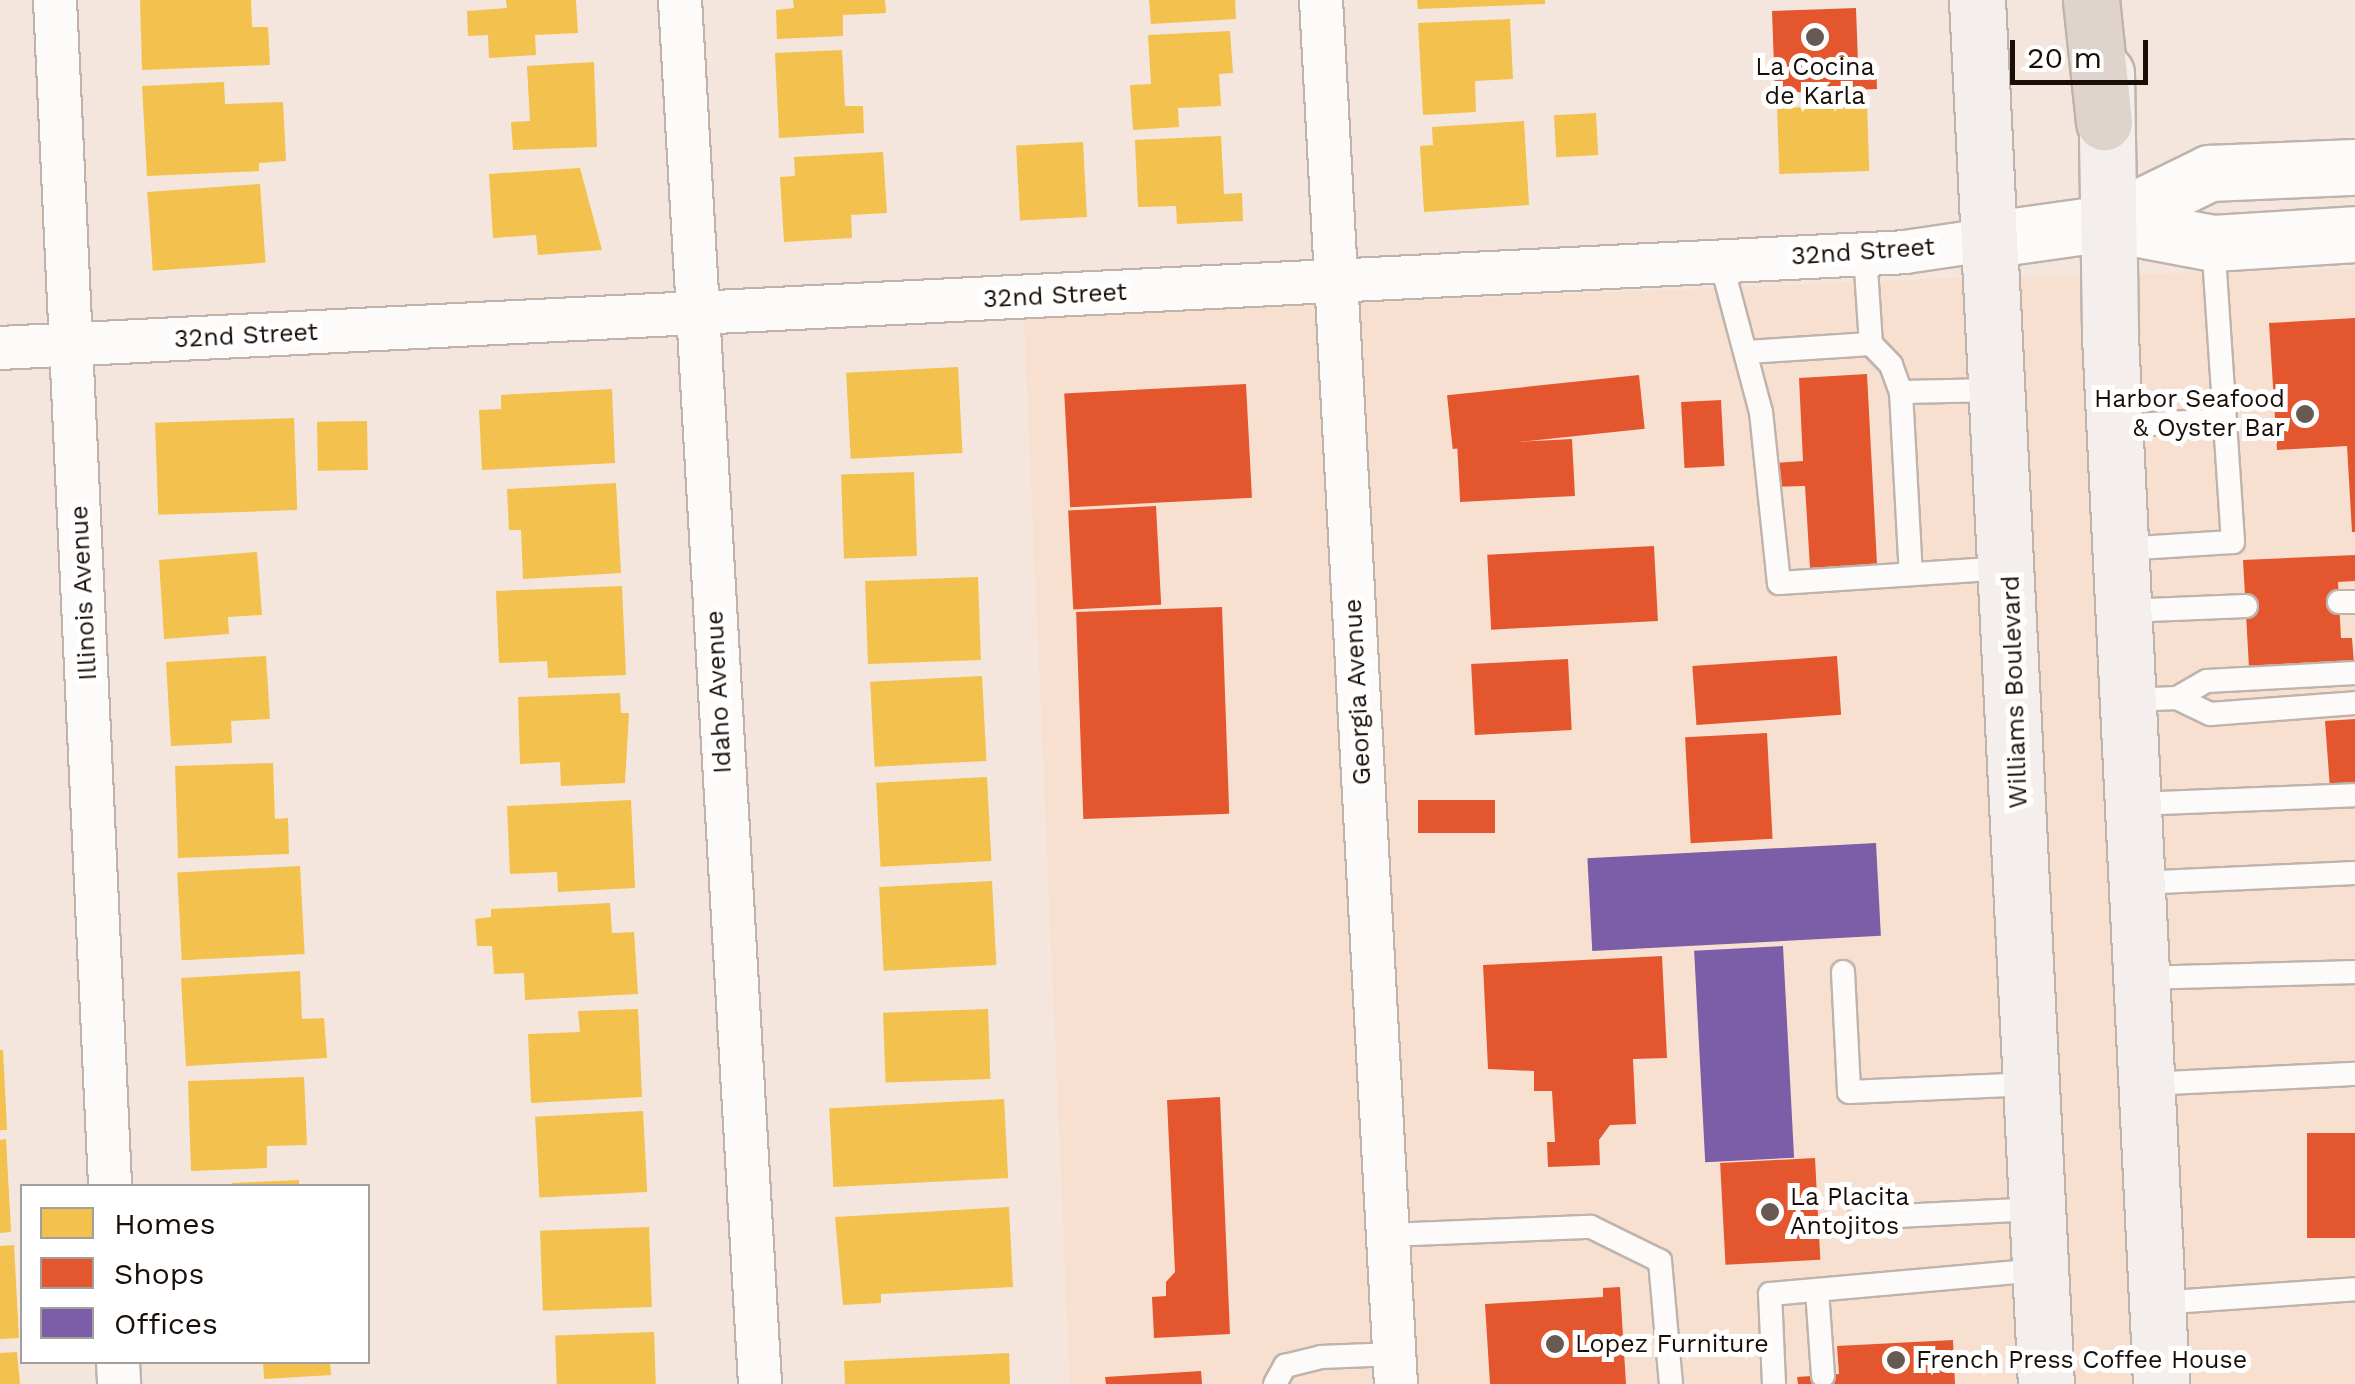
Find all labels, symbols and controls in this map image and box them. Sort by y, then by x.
scale bar [2015,20,2152,82]
marker: La Cocina de Karla [1804,26,1826,48]
text: 20 m [2027,40,2102,75]
place label: La Cocina de Karla [1755,53,1875,112]
street label: 32nd Street [1790,232,1936,272]
street label: 32nd Street [982,277,1128,315]
street label: 32nd Street [173,317,319,355]
place label: Harbor Seafood & Oyster Bar [2093,385,2285,444]
marker: Harbor Seafood & Oyster Bar [2294,403,2316,425]
street label: Illinois Avenue [64,504,104,682]
street label: Williams Boulevard [1996,575,2034,809]
street label: Georgia Avenue [1338,597,1378,787]
street label: Idaho Avenue [700,609,738,775]
place label: La Placita Antojitos [1790,1183,1910,1242]
legend [20,1184,370,1364]
marker: La Placita Antojitos [1759,1201,1781,1223]
text: Homes [114,1206,216,1241]
text: Shops [114,1256,204,1291]
text: Offices [114,1306,218,1341]
place label: Lopez Furniture [1575,1329,1769,1359]
marker: Lopez Furniture [1544,1333,1566,1355]
place label: French Press Coffee House [1916,1345,2247,1375]
marker: French Press Coffee House [1885,1349,1907,1371]

